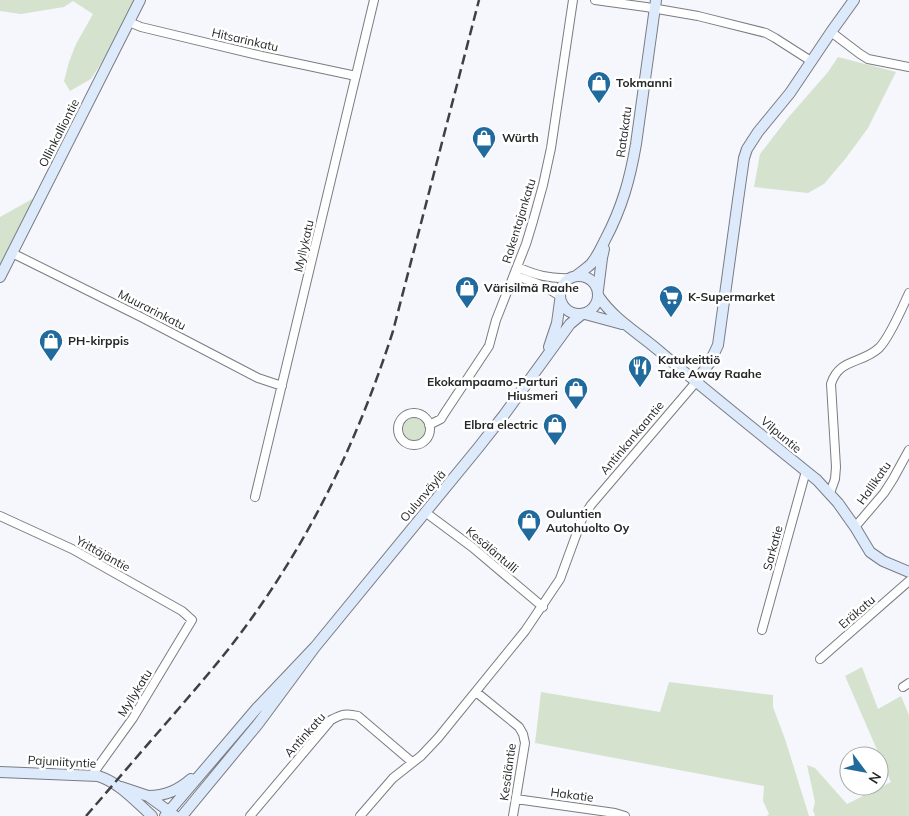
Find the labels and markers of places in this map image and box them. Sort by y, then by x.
shop icon: Tokmanni [586,70,612,104]
place label: Tokmanni [616,75,672,90]
shop icon: Würth [471,125,497,159]
place label: Würth [502,130,539,145]
shop icon: Värisilmä Raahe [454,275,480,309]
place label: Värisilmä Raahe [483,280,579,295]
supermarket icon: K-Supermarket [658,284,684,318]
place label: K-Supermarket [688,289,775,304]
shop icon: PH-kirppis [38,328,64,362]
place label: PH-kirppis [68,333,129,348]
place label: Katukeittiö Take Away Raahe [658,352,762,381]
restaurant icon: Katukeittiö Take Away Raahe [627,354,653,388]
place label: Ekokampaamo-Parturi Hiusmeri [427,374,558,403]
shop icon: Ekokampaamo-Parturi Hiusmeri [563,376,589,410]
shop icon: Elbra electric [542,412,568,446]
place label: Elbra electric [464,417,538,432]
place label: Ouluntien Autohuolto Oy [546,506,630,535]
shop icon: Ouluntien Autohuolto Oy [516,508,542,542]

